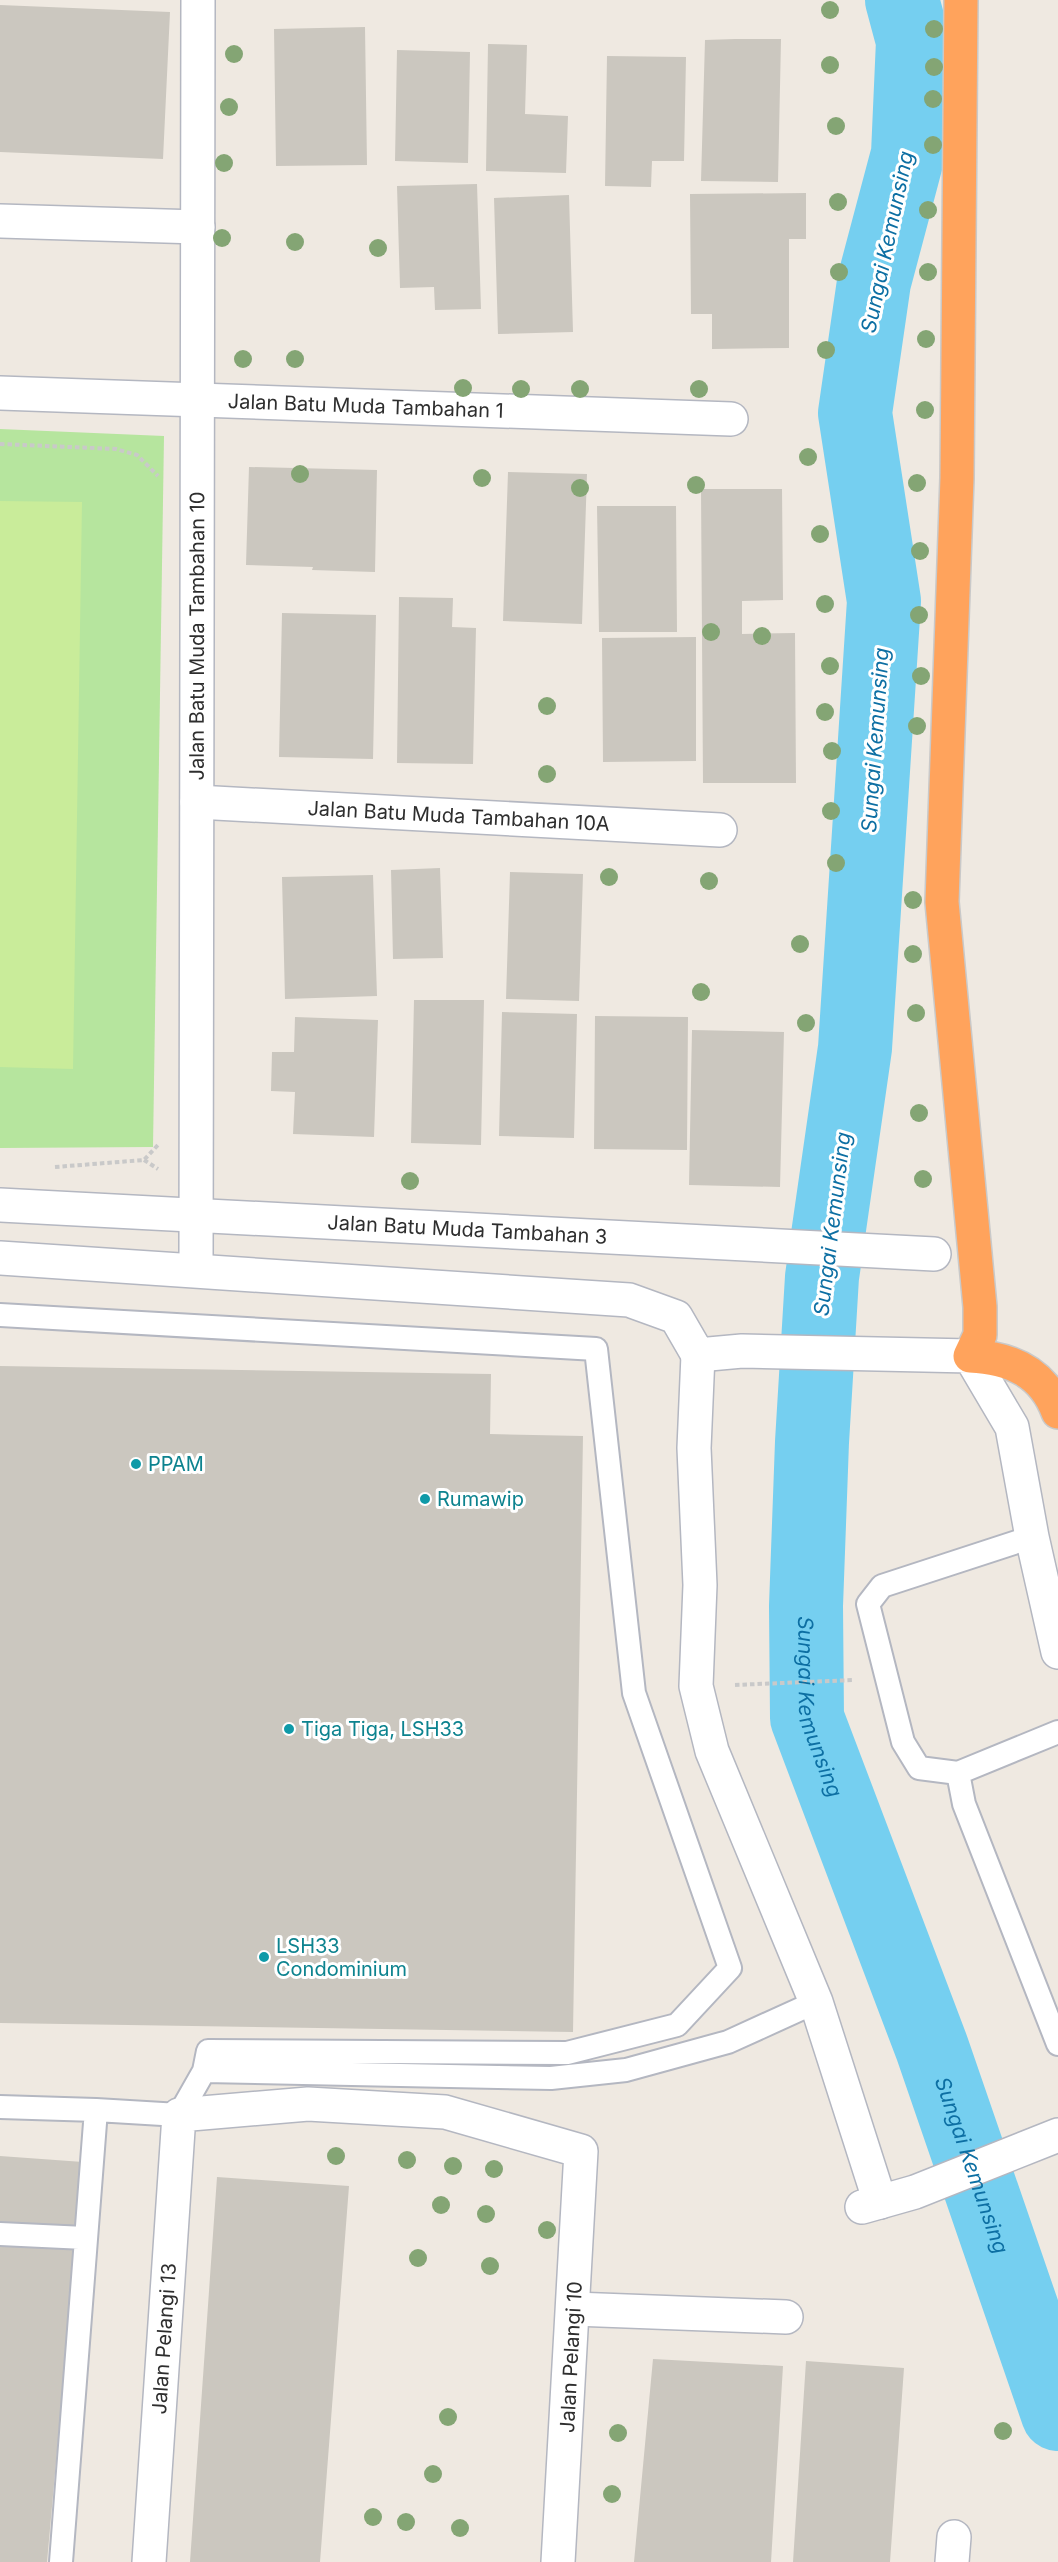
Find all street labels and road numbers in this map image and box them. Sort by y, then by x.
street label: Jalan Batu Muda Tambahan 1 [227,389,504,423]
street label: Jalan Batu Muda Tambahan 10 [185,492,209,780]
street label: Jalan Batu Muda Tambahan 10A [307,796,611,836]
street label: Jalan Batu Muda Tambahan 3 [327,1210,608,1249]
street label: Jalan Pelangi 13 [147,2262,181,2415]
street label: Jalan Pelangi 10 [555,2281,587,2433]

